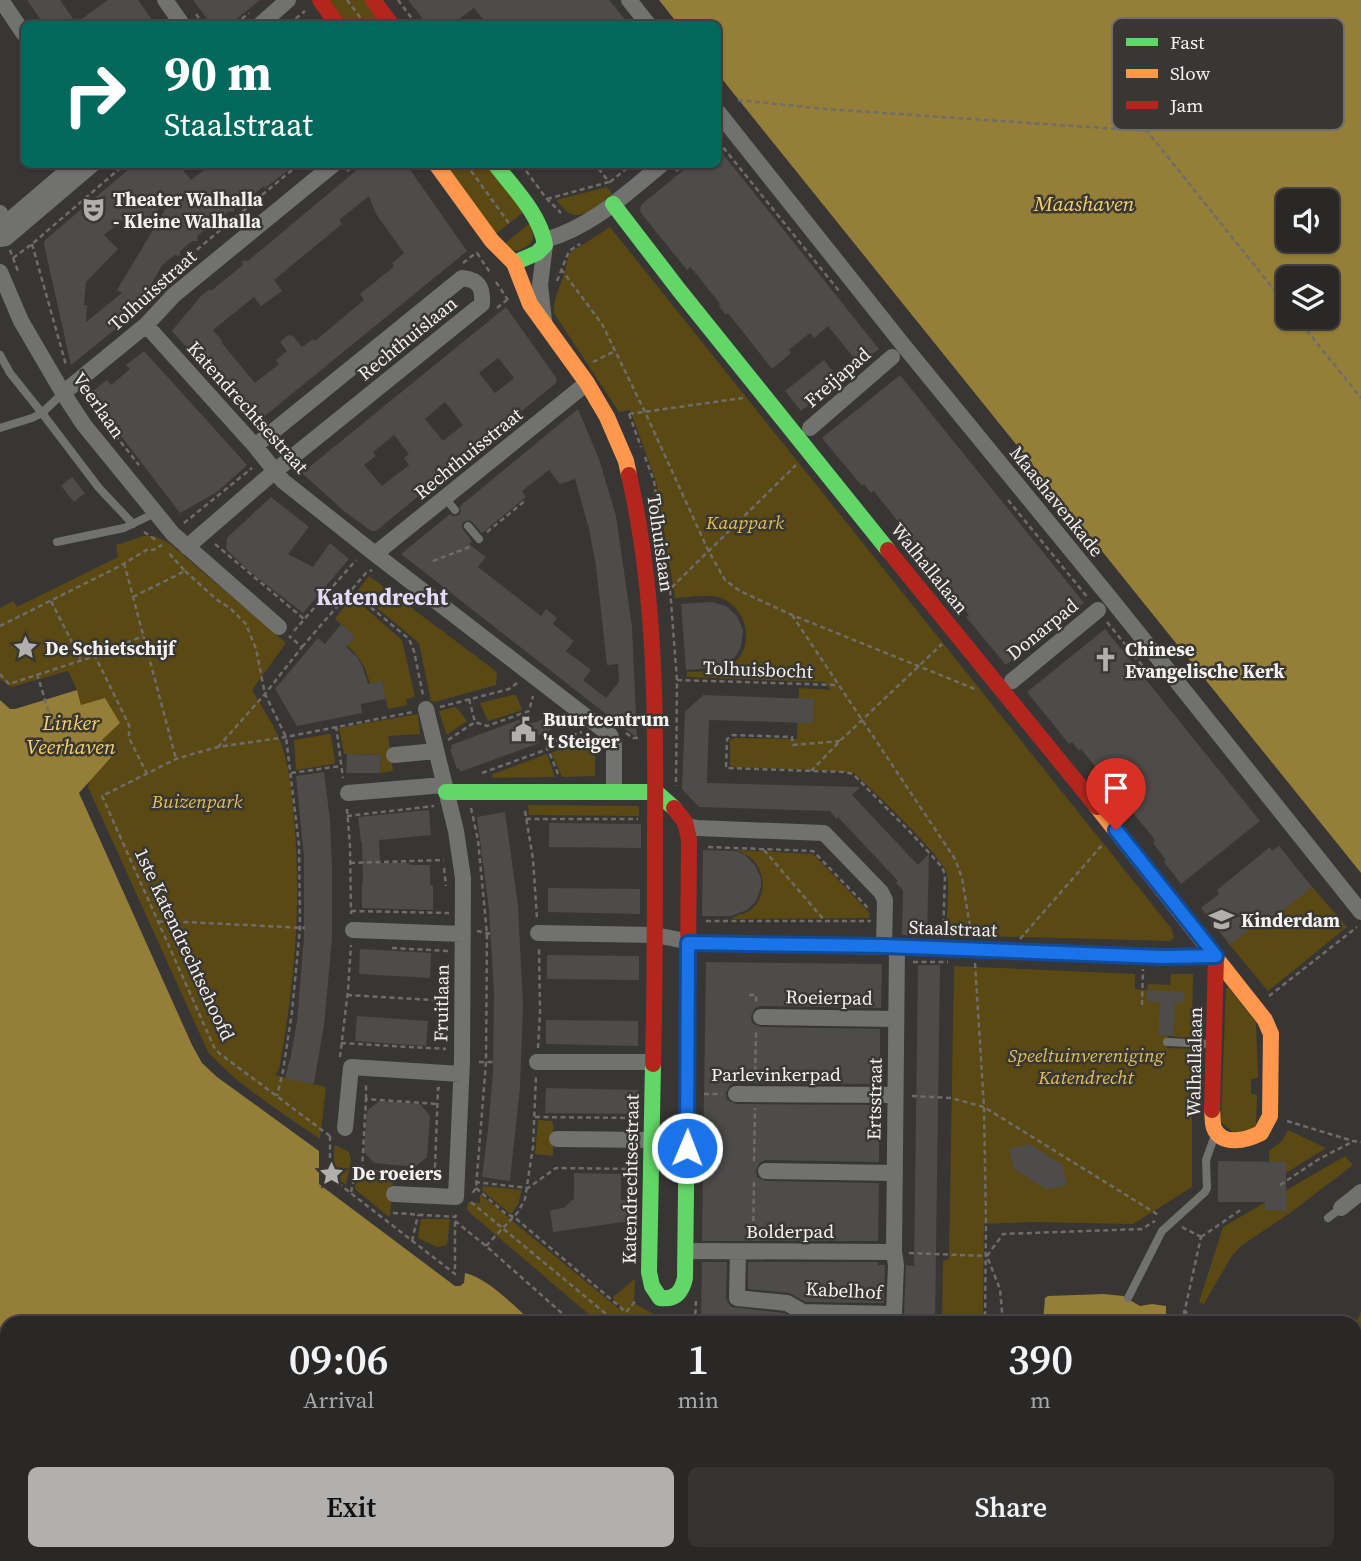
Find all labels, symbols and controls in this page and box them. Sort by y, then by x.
legend [1112,18,1344,130]
text: Fast [1170,29,1205,55]
text: 90 m [164,39,272,106]
icon: right [49,49,140,140]
text: Slow [1170,60,1211,86]
text: Jam [1169,92,1203,118]
text: Staalstraat [164,103,313,147]
place label: Theater Walhalla - Kleine Walhalla [113,186,264,234]
water label: Maashaven [1033,189,1134,218]
map controls [1276,189,1339,329]
button: sound [1276,189,1339,252]
theatre icon: Theater Walhalla - Kleine Walhalla [79,196,107,224]
street label: Tolhuisstraat [102,243,202,337]
button: layers [1276,266,1339,329]
street label: Rechthuislaan [352,290,462,386]
street label: Katendrechtsestraat [181,335,315,480]
street label: Freijapad [798,341,876,413]
street label: Veerlaan [67,367,131,443]
street label: Rechthuisstraat [408,401,528,505]
street label: Maashavenkade [1004,440,1110,562]
street label: Tolhuislaan [641,492,681,594]
park label: Kaappark [705,509,784,535]
street label: Walhallalaan [885,517,975,619]
district label: Katendrecht [316,581,449,613]
street label: Donarpad [1001,592,1083,666]
place icon: De Schietschijf [11,634,39,662]
place label: De Schietschijf [45,635,177,661]
place label: Chinese Evangelische Kerk [1125,636,1285,684]
church icon: Chinese Evangelische Kerk [1091,646,1119,674]
street label: Tolhuisbocht [703,654,814,684]
place label: Buurtcentrum 't Steiger [543,706,669,754]
water label: Linker Veerhaven [26,708,116,761]
public building icon: Buurtcentrum 't Steiger [509,716,537,744]
pin [1086,758,1146,830]
icon: arrive [1097,769,1135,807]
park label: Buizenpark [150,788,243,814]
street label: 1ste Katendrechtsehoofd [129,843,241,1045]
school or university icon: Kinderdam [1207,906,1235,934]
place label: Kinderdam [1241,907,1340,933]
street label: Staalstraat [908,913,998,943]
street label: Fruitlaan [427,964,455,1042]
street label: Roeierpad [785,983,873,1011]
street label: Walhallalaan [1180,1007,1208,1117]
park label: Speeltuinvereniging Katendrecht [1008,1042,1165,1090]
street label: Ertsstraat [860,1057,888,1140]
street label: Parlevinkerpad [711,1061,841,1087]
street label: Katendrechtsestraat [616,1093,644,1264]
position arrow [650,1111,724,1185]
place icon: De roeiers [318,1159,346,1187]
place label: De roeiers [352,1160,442,1186]
street label: Bolderpad [746,1218,834,1244]
street label: Kabelhof [805,1275,885,1305]
text: 09:06 [289,1330,389,1388]
text: 1 [687,1330,709,1388]
text: 390 [1008,1330,1073,1388]
text: Arrival [303,1384,374,1416]
text: min [677,1384,719,1416]
text: m [1030,1384,1051,1416]
button: Exit [28,1467,674,1547]
button: Share [688,1467,1334,1547]

